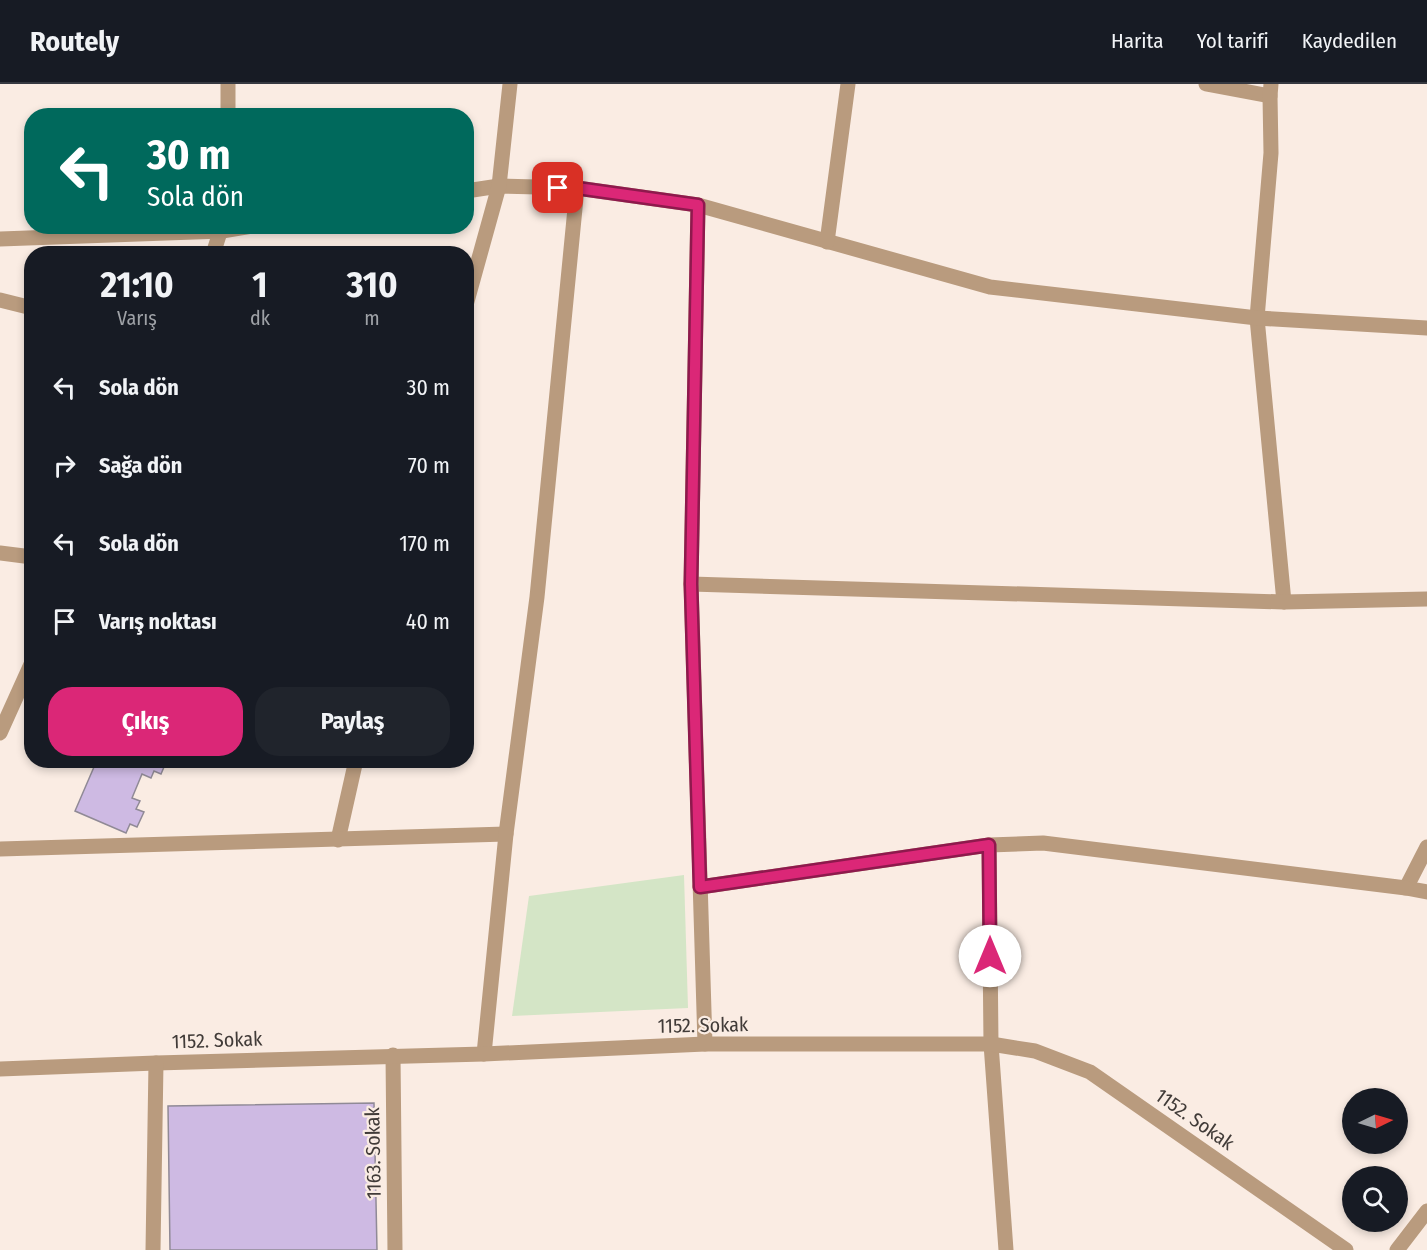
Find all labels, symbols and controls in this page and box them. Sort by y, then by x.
text: Routely [30,25,119,58]
text: Harita [1111,28,1164,54]
text: Yol tarifi [1197,28,1269,54]
text: Kaydedilen [1302,28,1397,54]
text: 30 m [147,130,231,180]
icon: left [48,132,126,210]
pin [532,162,583,213]
icon: arrive [541,171,574,204]
text: Sola dön [147,181,244,213]
text: 21:10 [100,263,174,307]
text: 1 [252,263,268,307]
text: 310 [346,263,398,307]
text: Varış [117,306,157,330]
text: dk [250,306,270,330]
text: m [364,306,380,330]
icon: left [48,371,81,404]
text: Sola dön [99,374,179,401]
text: 30 m [407,374,450,401]
icon: right [48,449,81,482]
text: Sağa dön [99,452,182,479]
text: 70 m [408,452,450,479]
icon: left [48,527,81,560]
text: Sola dön [99,530,179,557]
text: 170 m [399,530,450,557]
icon: arrive [48,605,81,638]
text: Varış noktası [99,608,217,635]
text: 40 m [406,608,450,635]
button: Çıkış [48,687,243,756]
button: Paylaş [255,687,450,756]
position arrow [958,924,1022,988]
street label: 1152. Sokak [657,1012,749,1038]
street label: 1152. Sokak [171,1026,263,1054]
street label: 1152. Sokak [1151,1083,1240,1155]
north arrow [1342,1088,1408,1154]
map controls [1342,1088,1408,1232]
street label: 1163. Sokak [360,1106,386,1199]
button: search [1342,1166,1408,1232]

